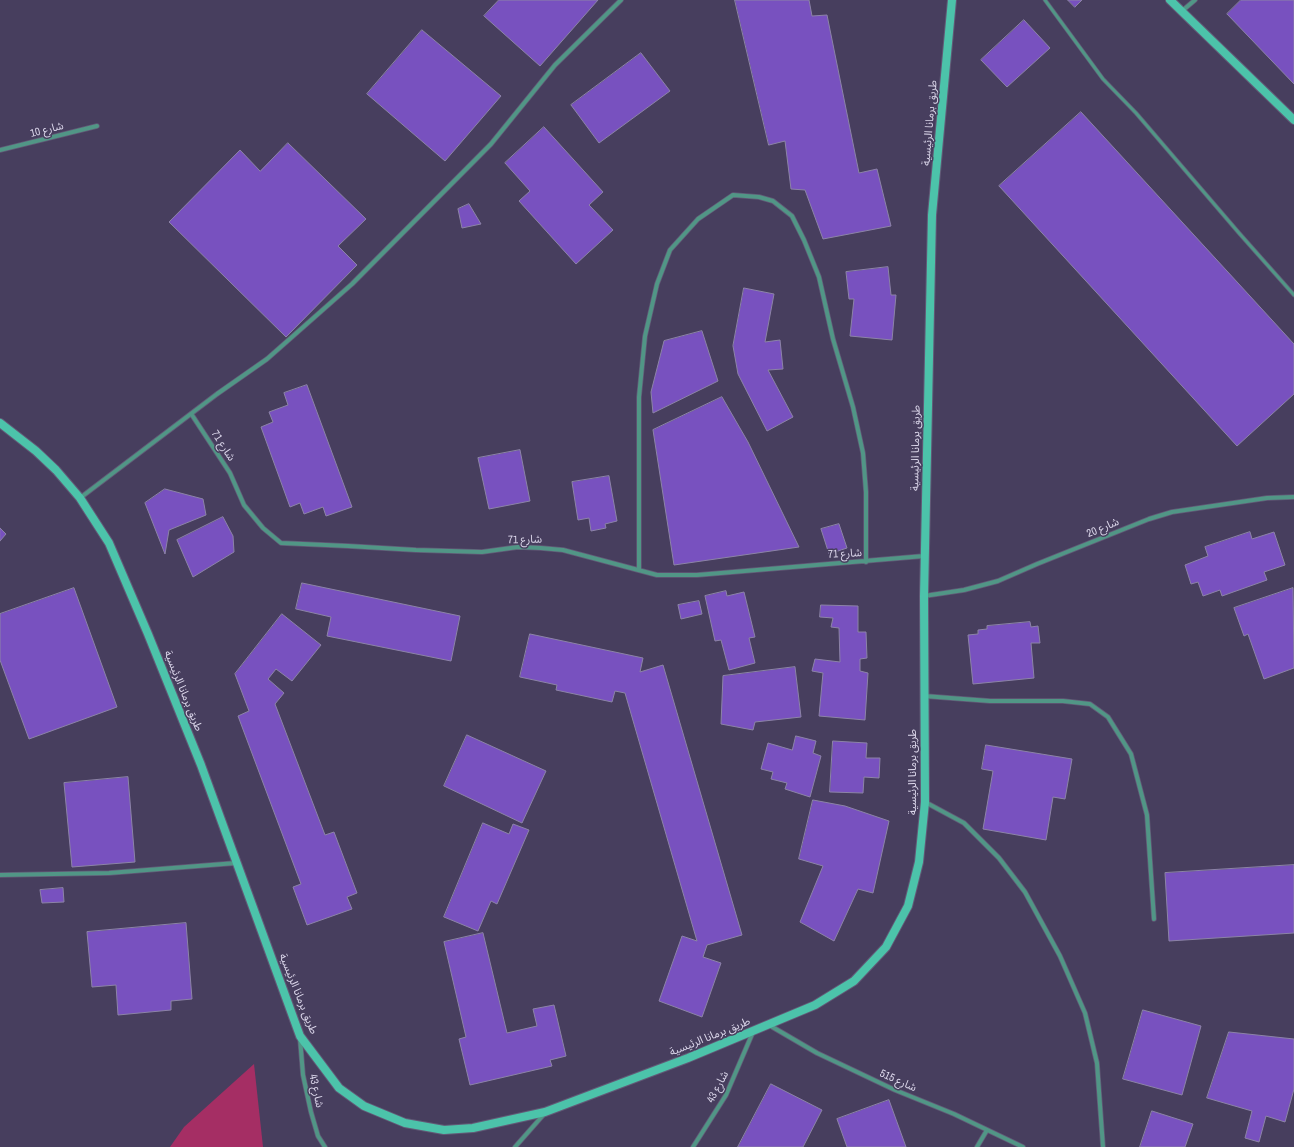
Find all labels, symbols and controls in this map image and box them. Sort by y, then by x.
street label: طريق برمانا الرئيسية [920,80,940,166]
street label: شارع 10 [29,119,65,141]
street label: طريق برمانا الرئيسية [909,405,923,491]
street label: شارع 71 [208,428,238,464]
street label: شارع 20 [1085,515,1121,541]
street label: شارع 71 [508,533,542,547]
street label: شارع 71 [828,547,862,561]
street label: طريق برمانا الرئيسية [161,649,205,733]
street label: طريق برمانا الرئيسية [906,729,920,815]
street label: طريق برمانا الرئيسية [276,952,320,1036]
street label: طريق برمانا الرئيسية [668,1015,752,1059]
street label: شارع 515 [878,1067,918,1095]
street label: شارع 43 [704,1069,732,1105]
street label: شارع 43 [306,1073,326,1109]

